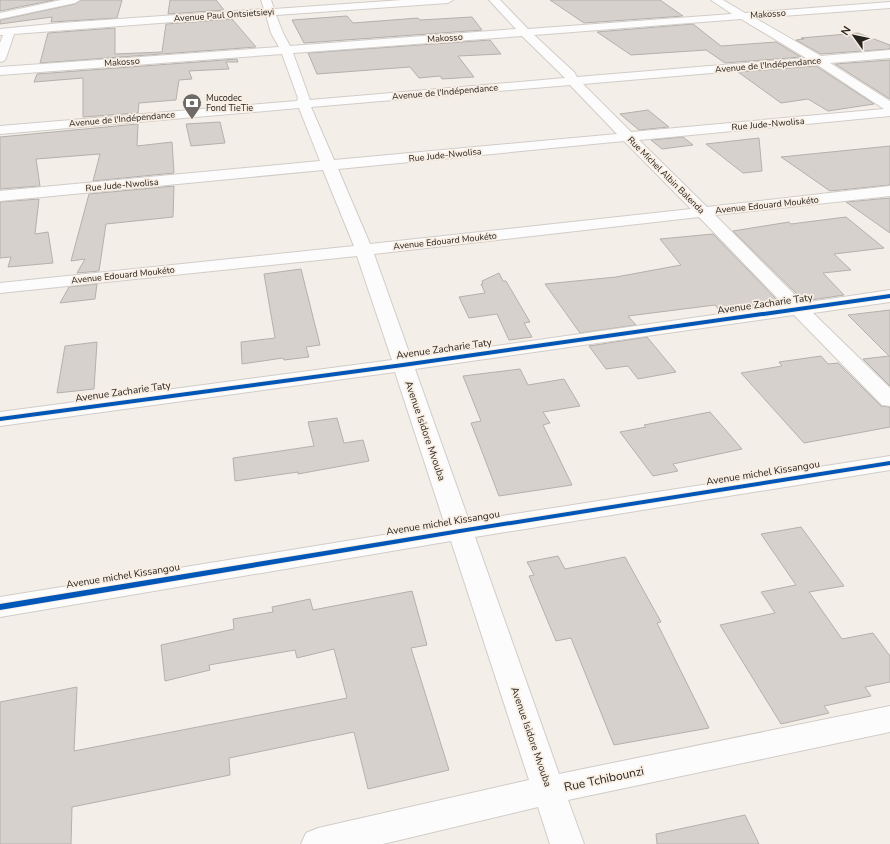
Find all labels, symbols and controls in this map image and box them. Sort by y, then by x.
street label: Avenue Paul Ontsietsieyi [173,6,275,24]
street label: Makosso [750,7,786,21]
north arrow [834,16,874,56]
text: N [838,23,855,38]
street label: Makosso [427,31,463,45]
street label: Avenue de l'Indépendance [715,54,822,76]
street label: Makosso [104,55,140,69]
street label: Avenue de l'Indépendance [392,81,499,103]
bank icon: Mucodec Fond TieTie [181,92,203,120]
place label: Mucodec Fond TieTie [206,92,253,114]
street label: Avenue de l'Indépendance [69,108,176,130]
street label: Rue Jude-Nwolisa [731,115,805,133]
street label: Rue Michel Albin Balenda [625,134,707,216]
street label: Rue Jude-Nwolisa [408,145,482,165]
street label: Rue Jude-Nwolisa [85,176,159,194]
street label: Avenue Edouard Moukéto [715,194,819,216]
street label: Avenue Edouard Moukéto [393,230,497,252]
street label: Avenue Edouard Moukéto [71,264,175,286]
street label: Avenue Zacharie Taty [716,290,815,318]
street label: Avenue Zacharie Taty [395,335,494,363]
street label: Avenue Zacharie Taty [74,378,173,406]
street label: Avenue Isidore Mvouba [401,379,449,483]
street label: Avenue michel Kissangou [705,457,821,489]
street label: Avenue michel Kissangou [385,507,501,539]
street label: Avenue michel Kissangou [65,560,181,592]
street label: Avenue Isidore Mvouba [507,685,555,789]
street label: Rue Tchibounzi [563,763,645,795]

